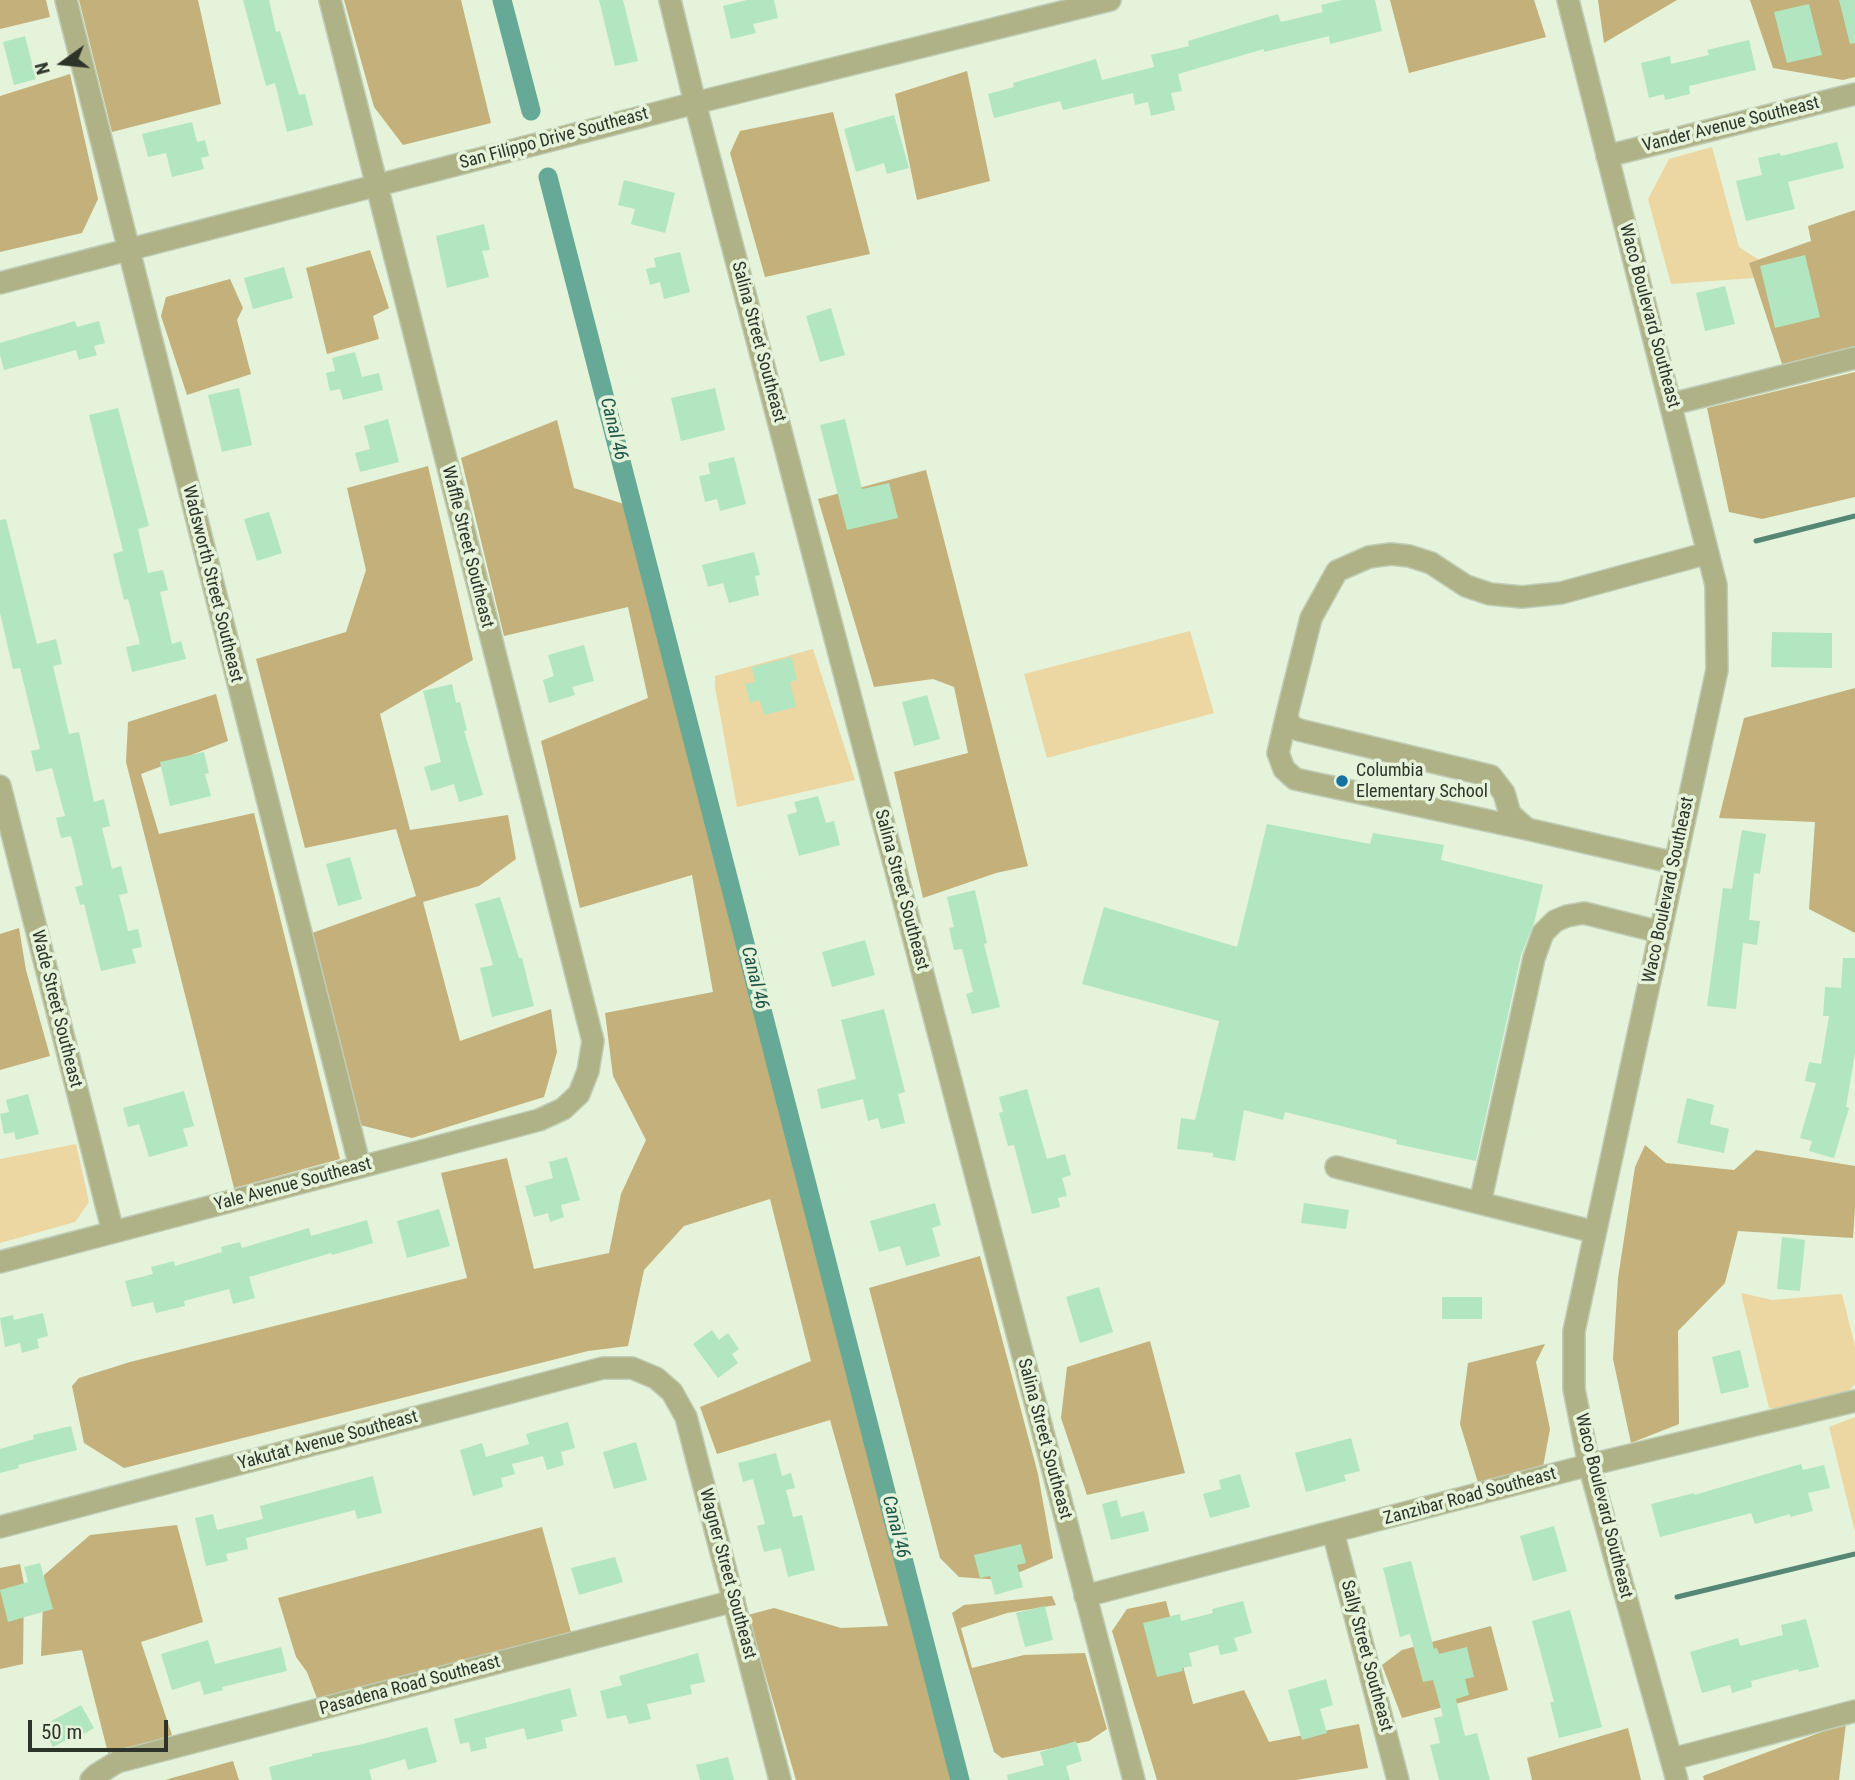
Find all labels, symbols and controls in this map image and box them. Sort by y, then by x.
north arrow [28,28,98,98]
text: N [30,60,55,77]
street label: Vander Avenue Southeast [1640,93,1822,157]
street label: San Filippo Drive Southeast [457,103,651,175]
street label: Waco Boulevard Southeast [1614,222,1684,410]
street label: Salina Street Southeast [726,259,790,425]
water label: Canal 46 [594,395,632,463]
street label: Waffle Street Southeast [436,464,498,630]
street label: Wadsworth Street Southeast [177,483,247,685]
place label: Columbia Elementary School [1356,760,1488,802]
marker: Columbia Elementary School [1334,773,1350,789]
street label: Waco Boulevard Southeast [1639,795,1699,985]
street label: Salina Street Southeast [869,807,933,973]
street label: Wade Street Southeast [26,928,86,1090]
water label: Canal 46 [735,944,773,1012]
street label: Yale Avenue Southeast [212,1154,374,1216]
street label: Salina Street Southeast [1012,1356,1076,1522]
street label: Yakutat Avenue Southeast [236,1407,420,1475]
street label: Waco Boulevard Southeast [1570,1411,1636,1601]
street label: Zanzibar Road Southeast [1381,1464,1559,1530]
street label: Wagner Street Southeast [694,1486,760,1662]
water label: Canal 46 [876,1493,914,1561]
street label: Sally Street Southeast [1335,1578,1397,1734]
street label: Pasadena Road Southeast [317,1651,503,1721]
scale bar [32,1706,172,1750]
text: 50 m [41,1720,82,1744]

